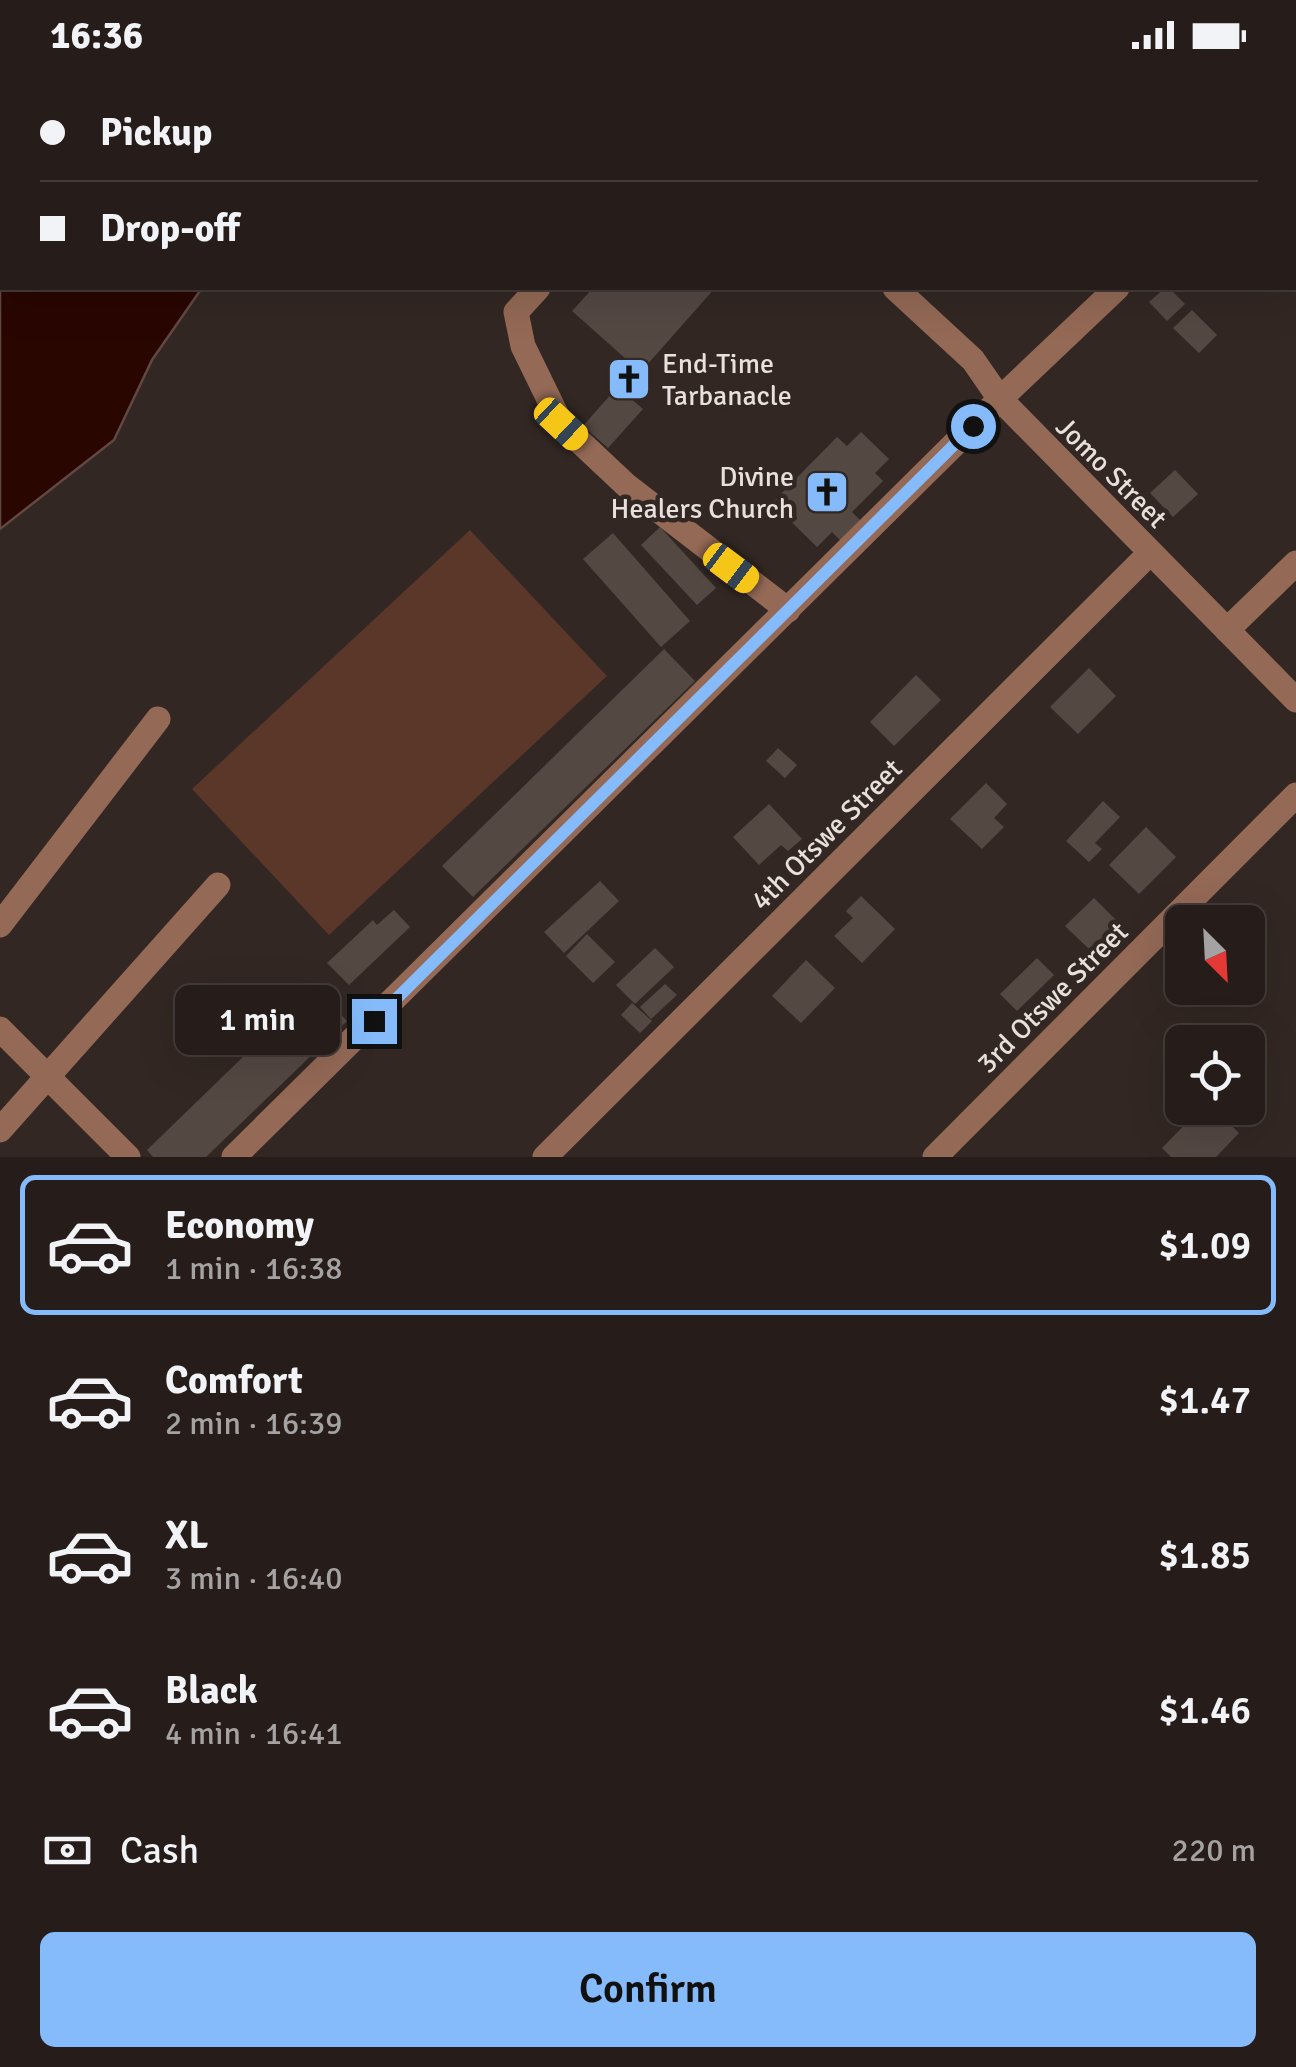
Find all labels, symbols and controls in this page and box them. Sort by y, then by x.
text: 16:36 [50,12,143,59]
text: Pickup [100,109,212,156]
text: Drop-off [100,205,240,252]
place label: End-Time Tarbanacle [662,347,792,413]
church icon: End-Time Tarbanacle [606,356,652,402]
car [529,393,593,455]
route start [951,404,996,449]
street label: Jomo Street [1049,410,1174,535]
place label: Divine Healers Church [611,460,794,526]
church icon: Divine Healers Church [804,469,850,515]
car [698,538,764,598]
street label: 4th Otswe Street [744,752,910,917]
north arrow [1165,905,1265,1005]
map controls [1165,905,1265,1125]
street label: 3rd Otswe Street [970,915,1135,1080]
callout: 1 min [174,986,339,1056]
route end [352,999,397,1044]
text: 1 min [219,1000,296,1039]
button: locate [1165,1025,1265,1125]
icon: car [45,1200,135,1290]
text: Economy [165,1202,314,1249]
text: $1.09 [1158,1222,1251,1269]
text: 1 min · 16:38 [165,1249,343,1288]
icon: car [45,1355,135,1445]
text: Comfort [165,1357,303,1404]
text: $1.47 [1158,1377,1251,1424]
text: 2 min · 16:39 [165,1404,343,1443]
icon: car [45,1510,135,1600]
text: XL [165,1512,208,1559]
text: $1.85 [1158,1532,1251,1579]
text: 3 min · 16:40 [165,1559,343,1598]
icon: car [45,1665,135,1755]
text: Black [165,1667,258,1714]
text: $1.46 [1158,1687,1251,1734]
text: 4 min · 16:41 [165,1714,343,1753]
icon: cash [40,1823,95,1878]
text: Cash [120,1827,199,1874]
text: 220 m [1172,1831,1256,1870]
button: Confirm [40,1932,1256,2047]

